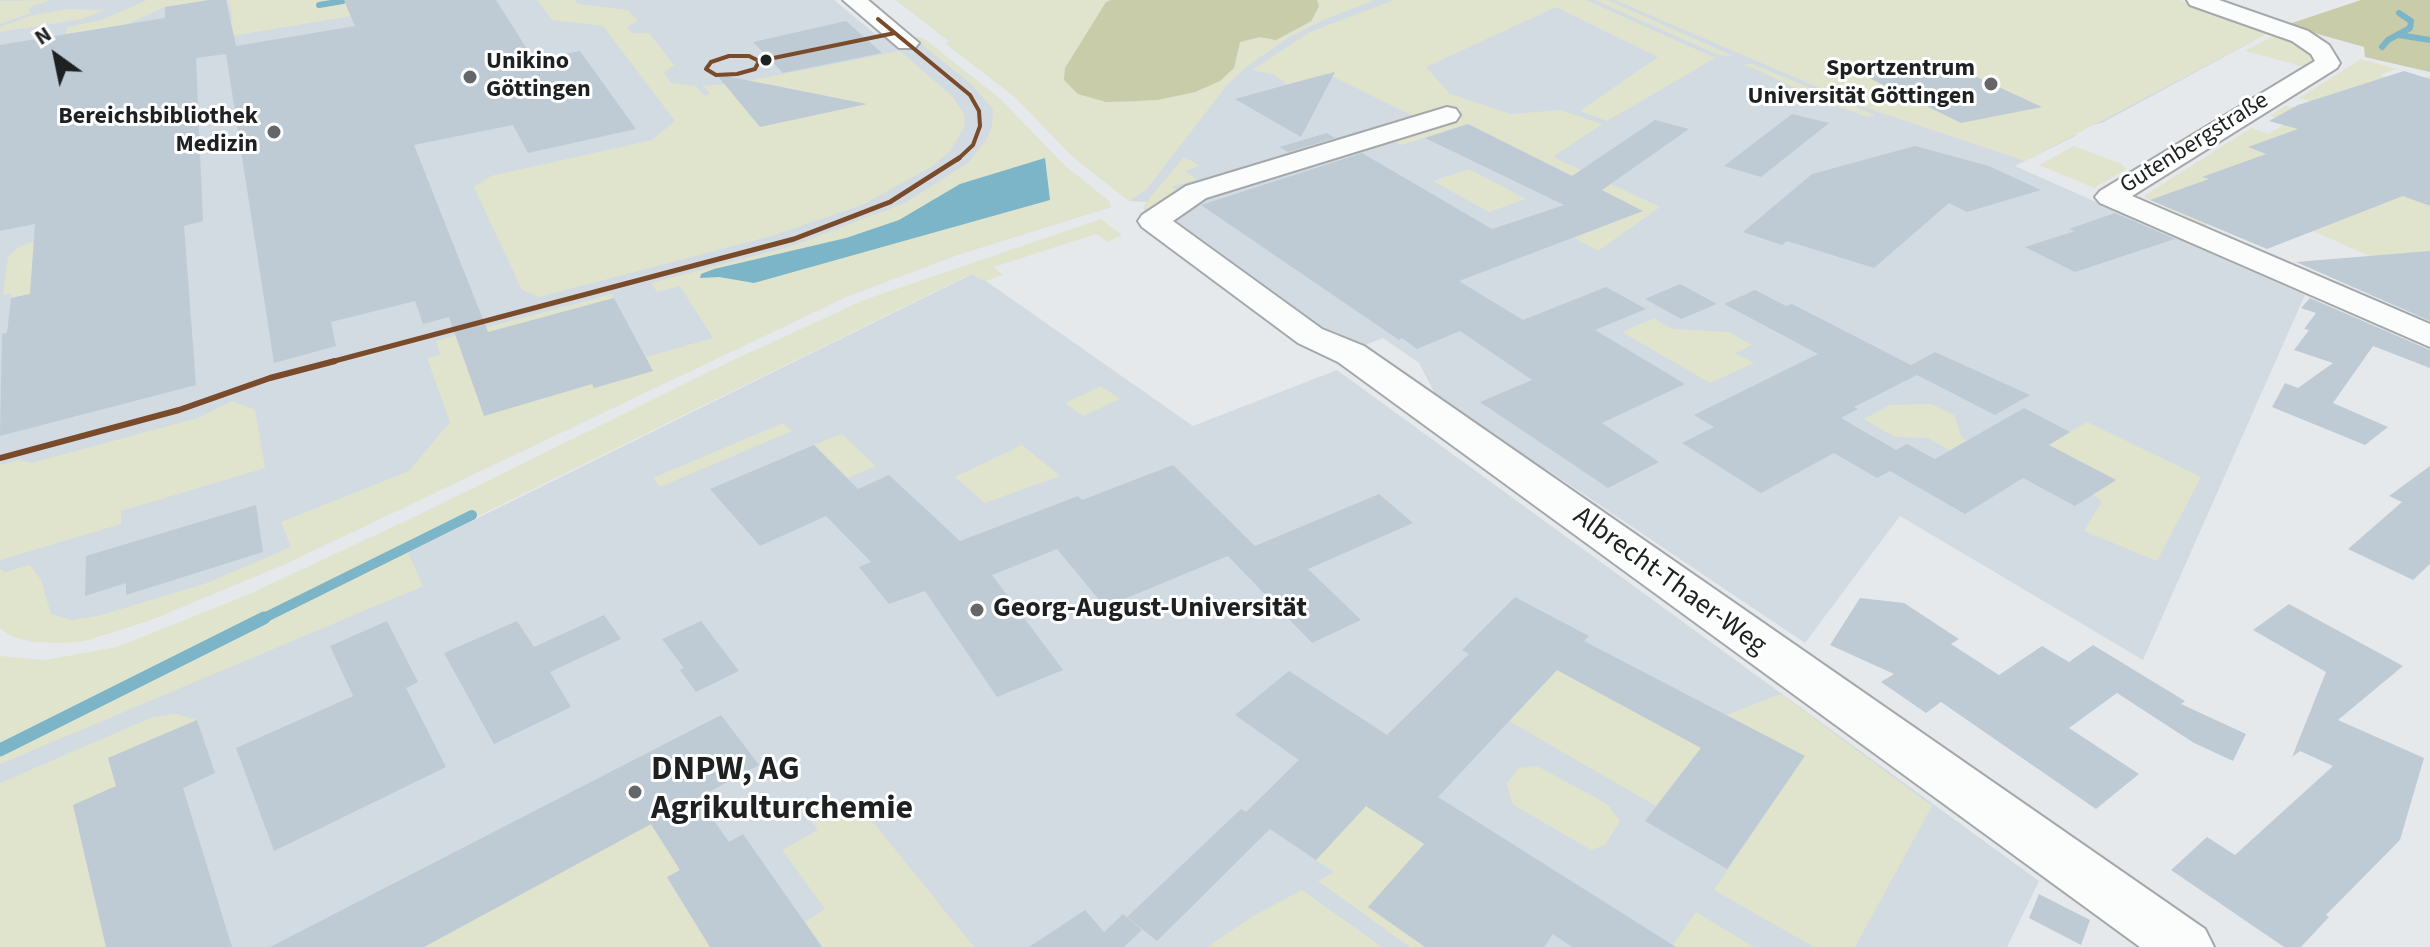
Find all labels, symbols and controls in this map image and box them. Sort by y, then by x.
north arrow [16,16,96,96]
text: N [28,18,58,53]
place label: Unikino Göttingen [486,49,591,105]
unlabelled marker [758,52,774,68]
place label: Sportzentrum Universität Göttingen [1748,56,1975,112]
marker: Unikino Göttingen [461,68,479,86]
marker: Sportzentrum Universität Göttingen [1982,75,2000,93]
street label: Gutenbergstraße [2116,87,2274,201]
place label: Bereichsbibliothek Medizin [58,104,258,160]
marker: Bereichsbibliothek Medizin [265,123,283,141]
street label: Albrecht-Thaer-Weg [1566,501,1772,663]
place label: Georg-August-Universität [993,593,1307,627]
marker: Georg-August-Universität [968,601,986,619]
place label: DNPW, AG Agrikulturchemie [651,752,913,832]
marker: DNPW, AG Agrikulturchemie [626,783,644,801]

